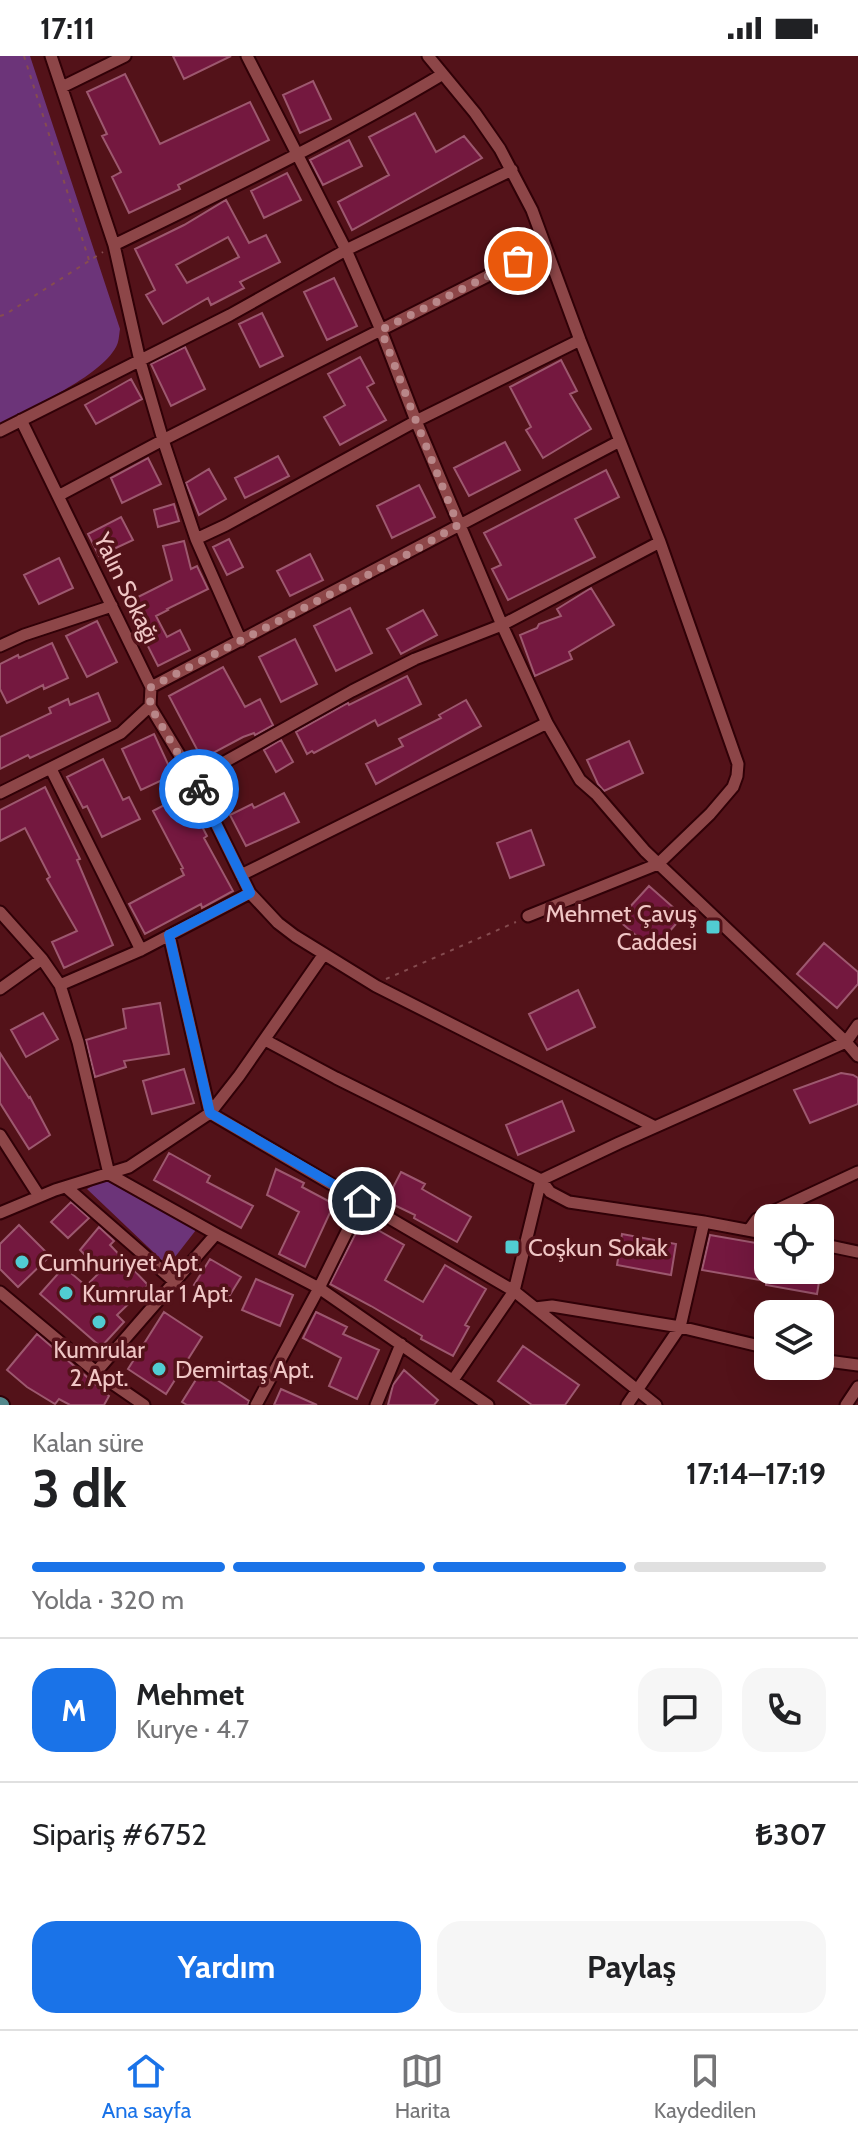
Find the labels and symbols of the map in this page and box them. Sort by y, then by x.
pin [484,227,552,295]
street label: Yalın Sokağı [87,527,166,648]
courier [159,749,239,829]
place label: Mehmet Çavuş Caddesi [545,899,697,956]
marker: Mehmet Çavuş Caddesi [704,918,722,936]
pin [328,1167,396,1235]
place label: Coşkun Sokak [528,1233,668,1262]
marker: Coşkun Sokak [503,1238,521,1256]
place label: Cumhuriyet Apt. [38,1248,203,1277]
marker: Cumhuriyet Apt. [13,1253,31,1271]
place label: Kumrular 1 Apt. [82,1279,233,1308]
marker: Kumrular 1 Apt. [57,1284,75,1302]
marker: Kumrular 2 Apt. [90,1313,108,1331]
place label: Kumrular 2 Apt. [53,1335,145,1392]
place label: Demirtaş Apt. [175,1355,314,1384]
marker: Demirtaş Apt. [150,1360,168,1378]

